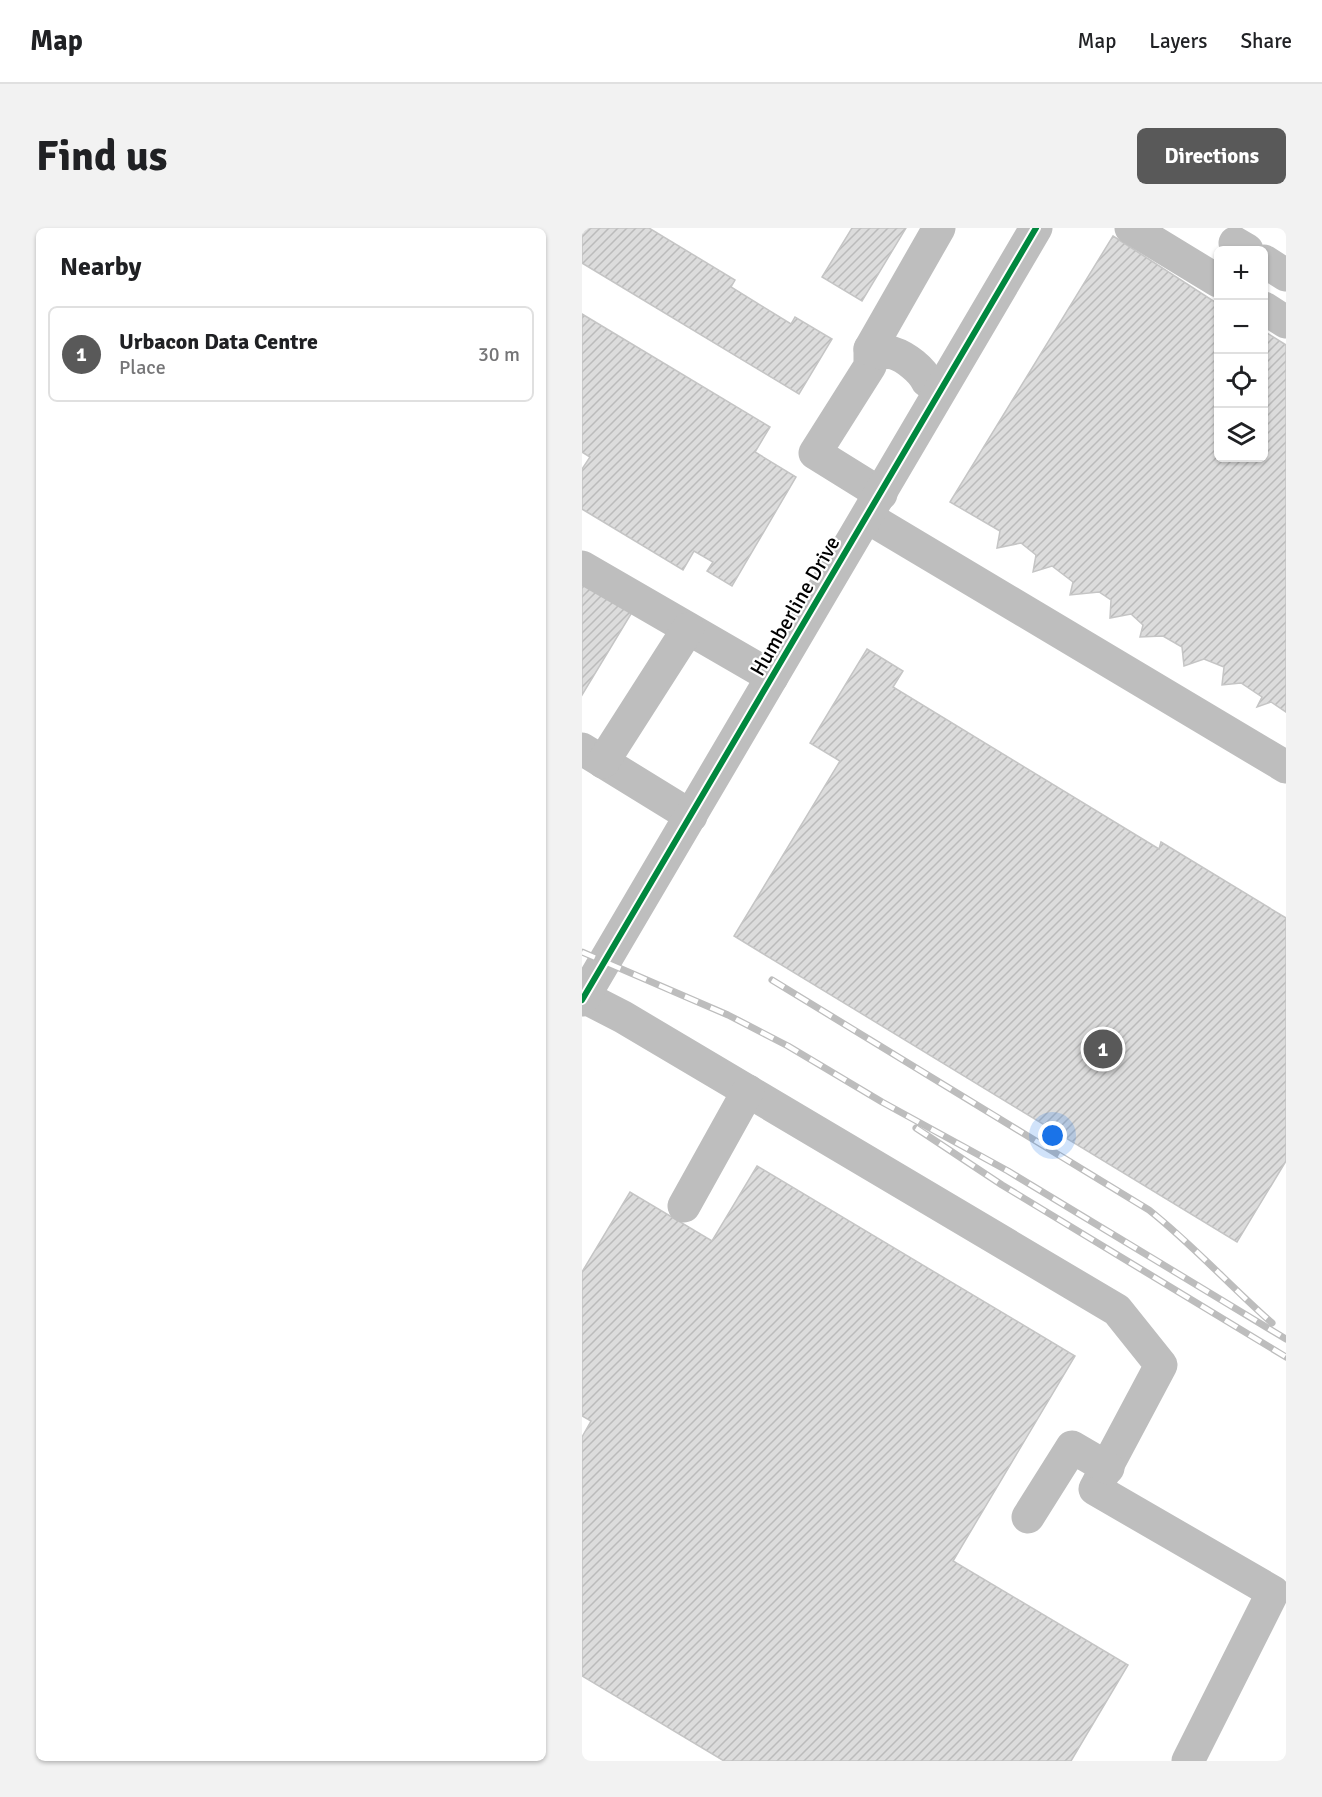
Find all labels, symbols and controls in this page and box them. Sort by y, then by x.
text: Map [30,24,83,58]
text: Map [1078,28,1116,54]
text: Layers [1149,28,1207,54]
text: Share [1240,28,1292,54]
button: Directions [1137,128,1286,184]
text: Find us [36,131,167,182]
map controls [1214,246,1268,462]
button: + [1214,246,1268,300]
text: Nearby [60,251,141,283]
button: − [1214,300,1268,354]
text: Urbacon Data Centre [119,328,318,355]
text: 1 [76,342,87,367]
text: 30 m [478,342,520,367]
button: locate [1214,354,1268,408]
text: Place [119,355,166,380]
button: layers [1214,408,1268,462]
street label: Humberline Drive [744,532,846,680]
pin: 1 [1084,1026,1122,1072]
your location [1038,1121,1067,1150]

